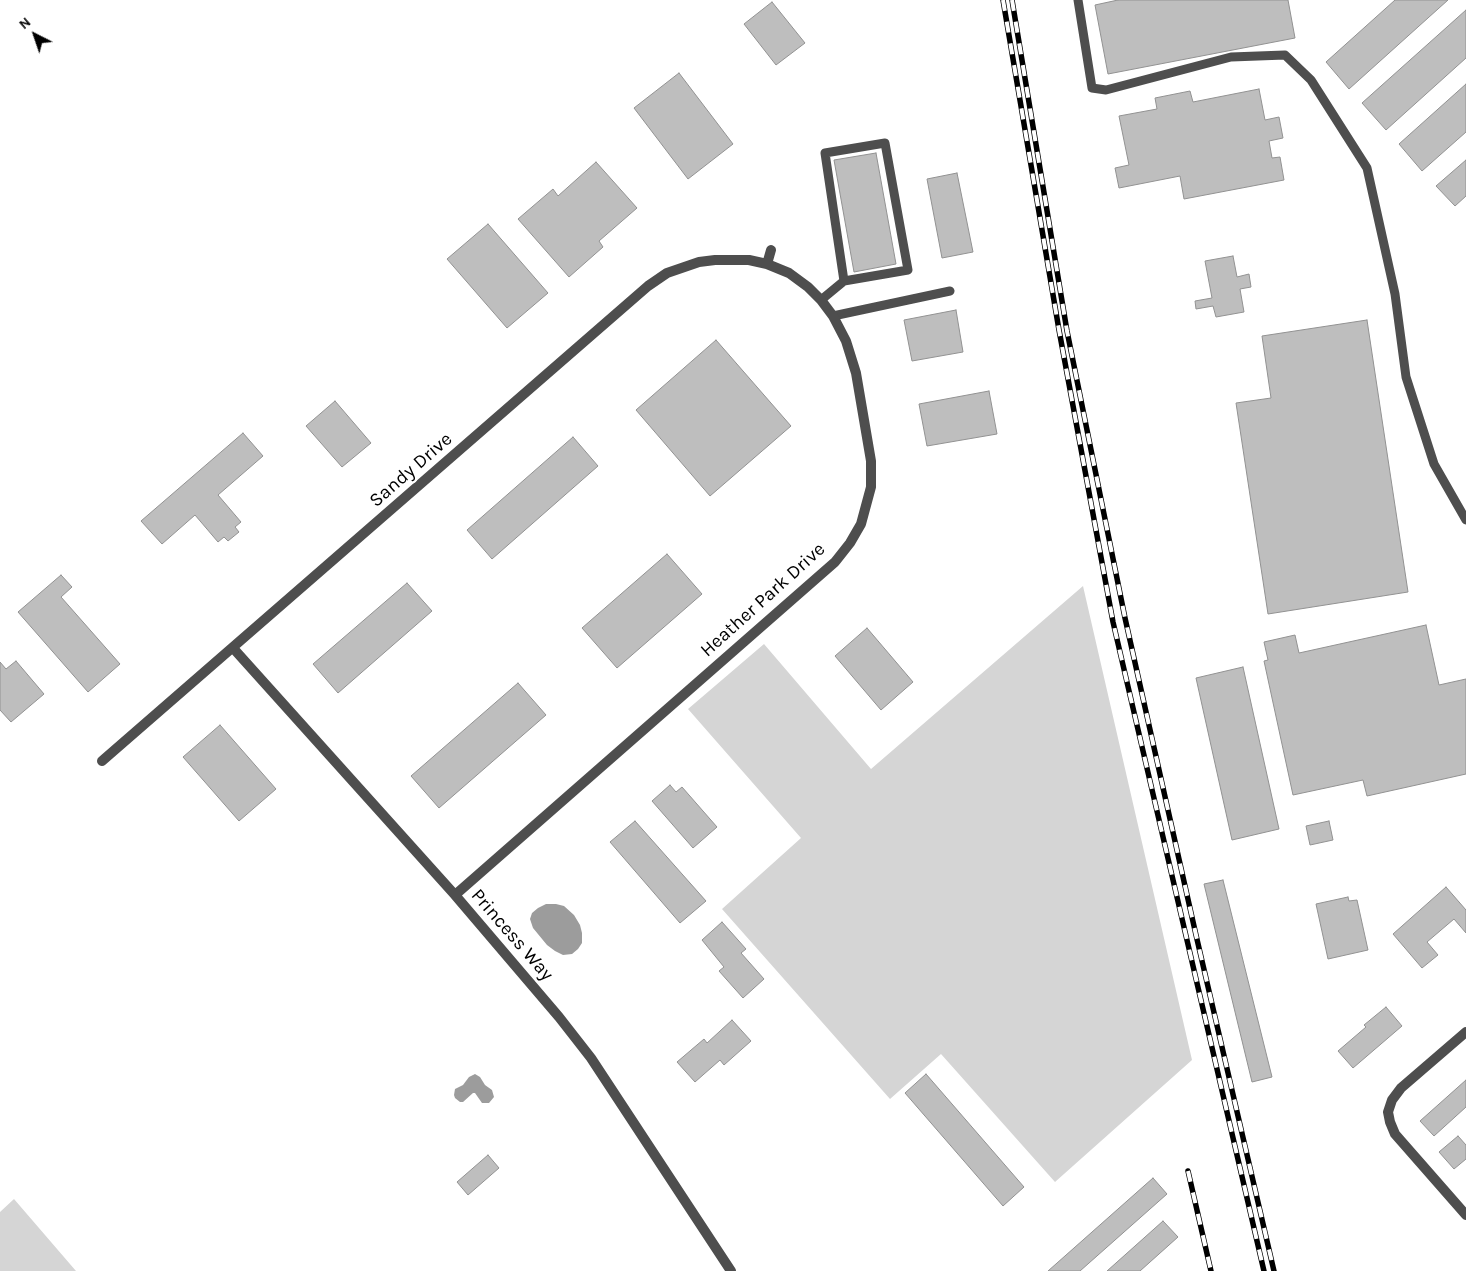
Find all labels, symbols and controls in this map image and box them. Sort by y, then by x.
north arrow [10,10,60,60]
text: N [15,14,34,33]
street label: Sandy Drive [365,428,457,512]
street label: Heather Park Drive [696,538,830,662]
street label: Princess Way [466,884,558,986]

